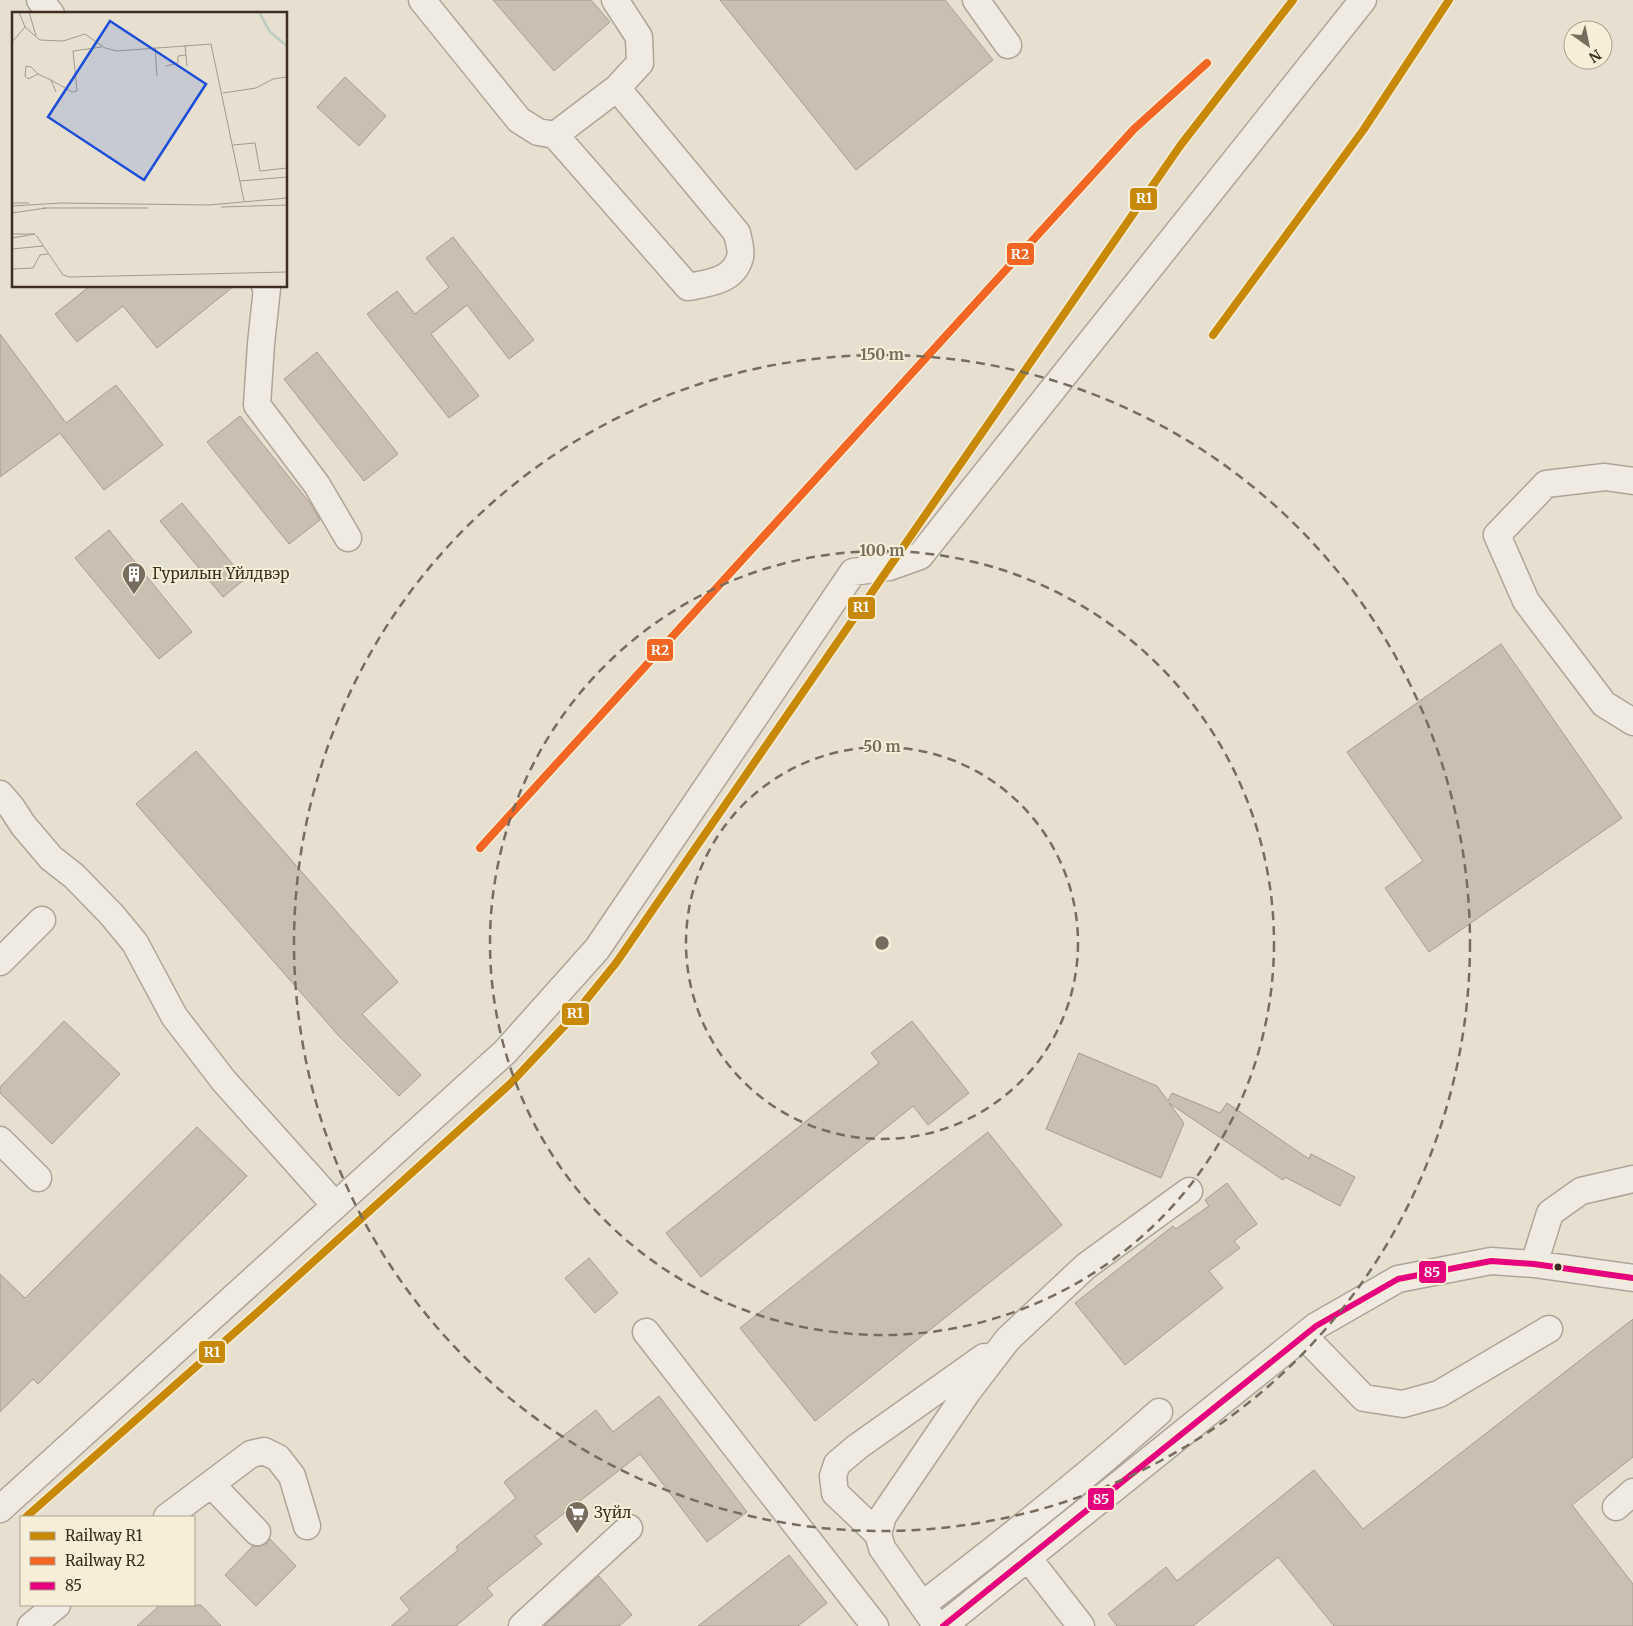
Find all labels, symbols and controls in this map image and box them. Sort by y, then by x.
inset map [12,12,288,288]
north arrow [1563,20,1613,70]
text: N [1586,45,1605,66]
line badge: R1 [1129,187,1158,211]
text: R1 [1136,189,1153,207]
line badge: R2 [1006,242,1035,266]
text: R2 [1011,245,1029,263]
text: 150 m [860,345,904,364]
text: 100 m [860,541,904,560]
building icon: Гурилын Үйлдвэр [121,561,147,595]
place label: Гурилын Үйлдвэр [152,564,289,583]
line badge: R1 [847,596,876,620]
text: R1 [853,598,870,616]
line badge: R2 [646,638,674,662]
text: R2 [651,641,669,659]
text: 50 m [863,737,901,756]
centre of rings [873,934,891,952]
line badge: R1 [561,1002,590,1026]
text: R1 [567,1004,584,1022]
line badge: 85 [1418,1260,1447,1284]
unlabelled marker [1553,1262,1563,1272]
text: 85 [1424,1263,1440,1281]
line badge: R1 [198,1340,226,1364]
text: R1 [204,1343,221,1361]
line badge: 85 [1087,1487,1115,1511]
text: 85 [1093,1490,1109,1508]
supermarket icon: Зүйл [564,1500,590,1534]
place label: Зүйл [594,1503,631,1522]
legend [20,1516,195,1606]
text: Railway R1 [65,1526,143,1545]
text: Railway R2 [65,1551,145,1570]
text: 85 [65,1576,82,1595]

